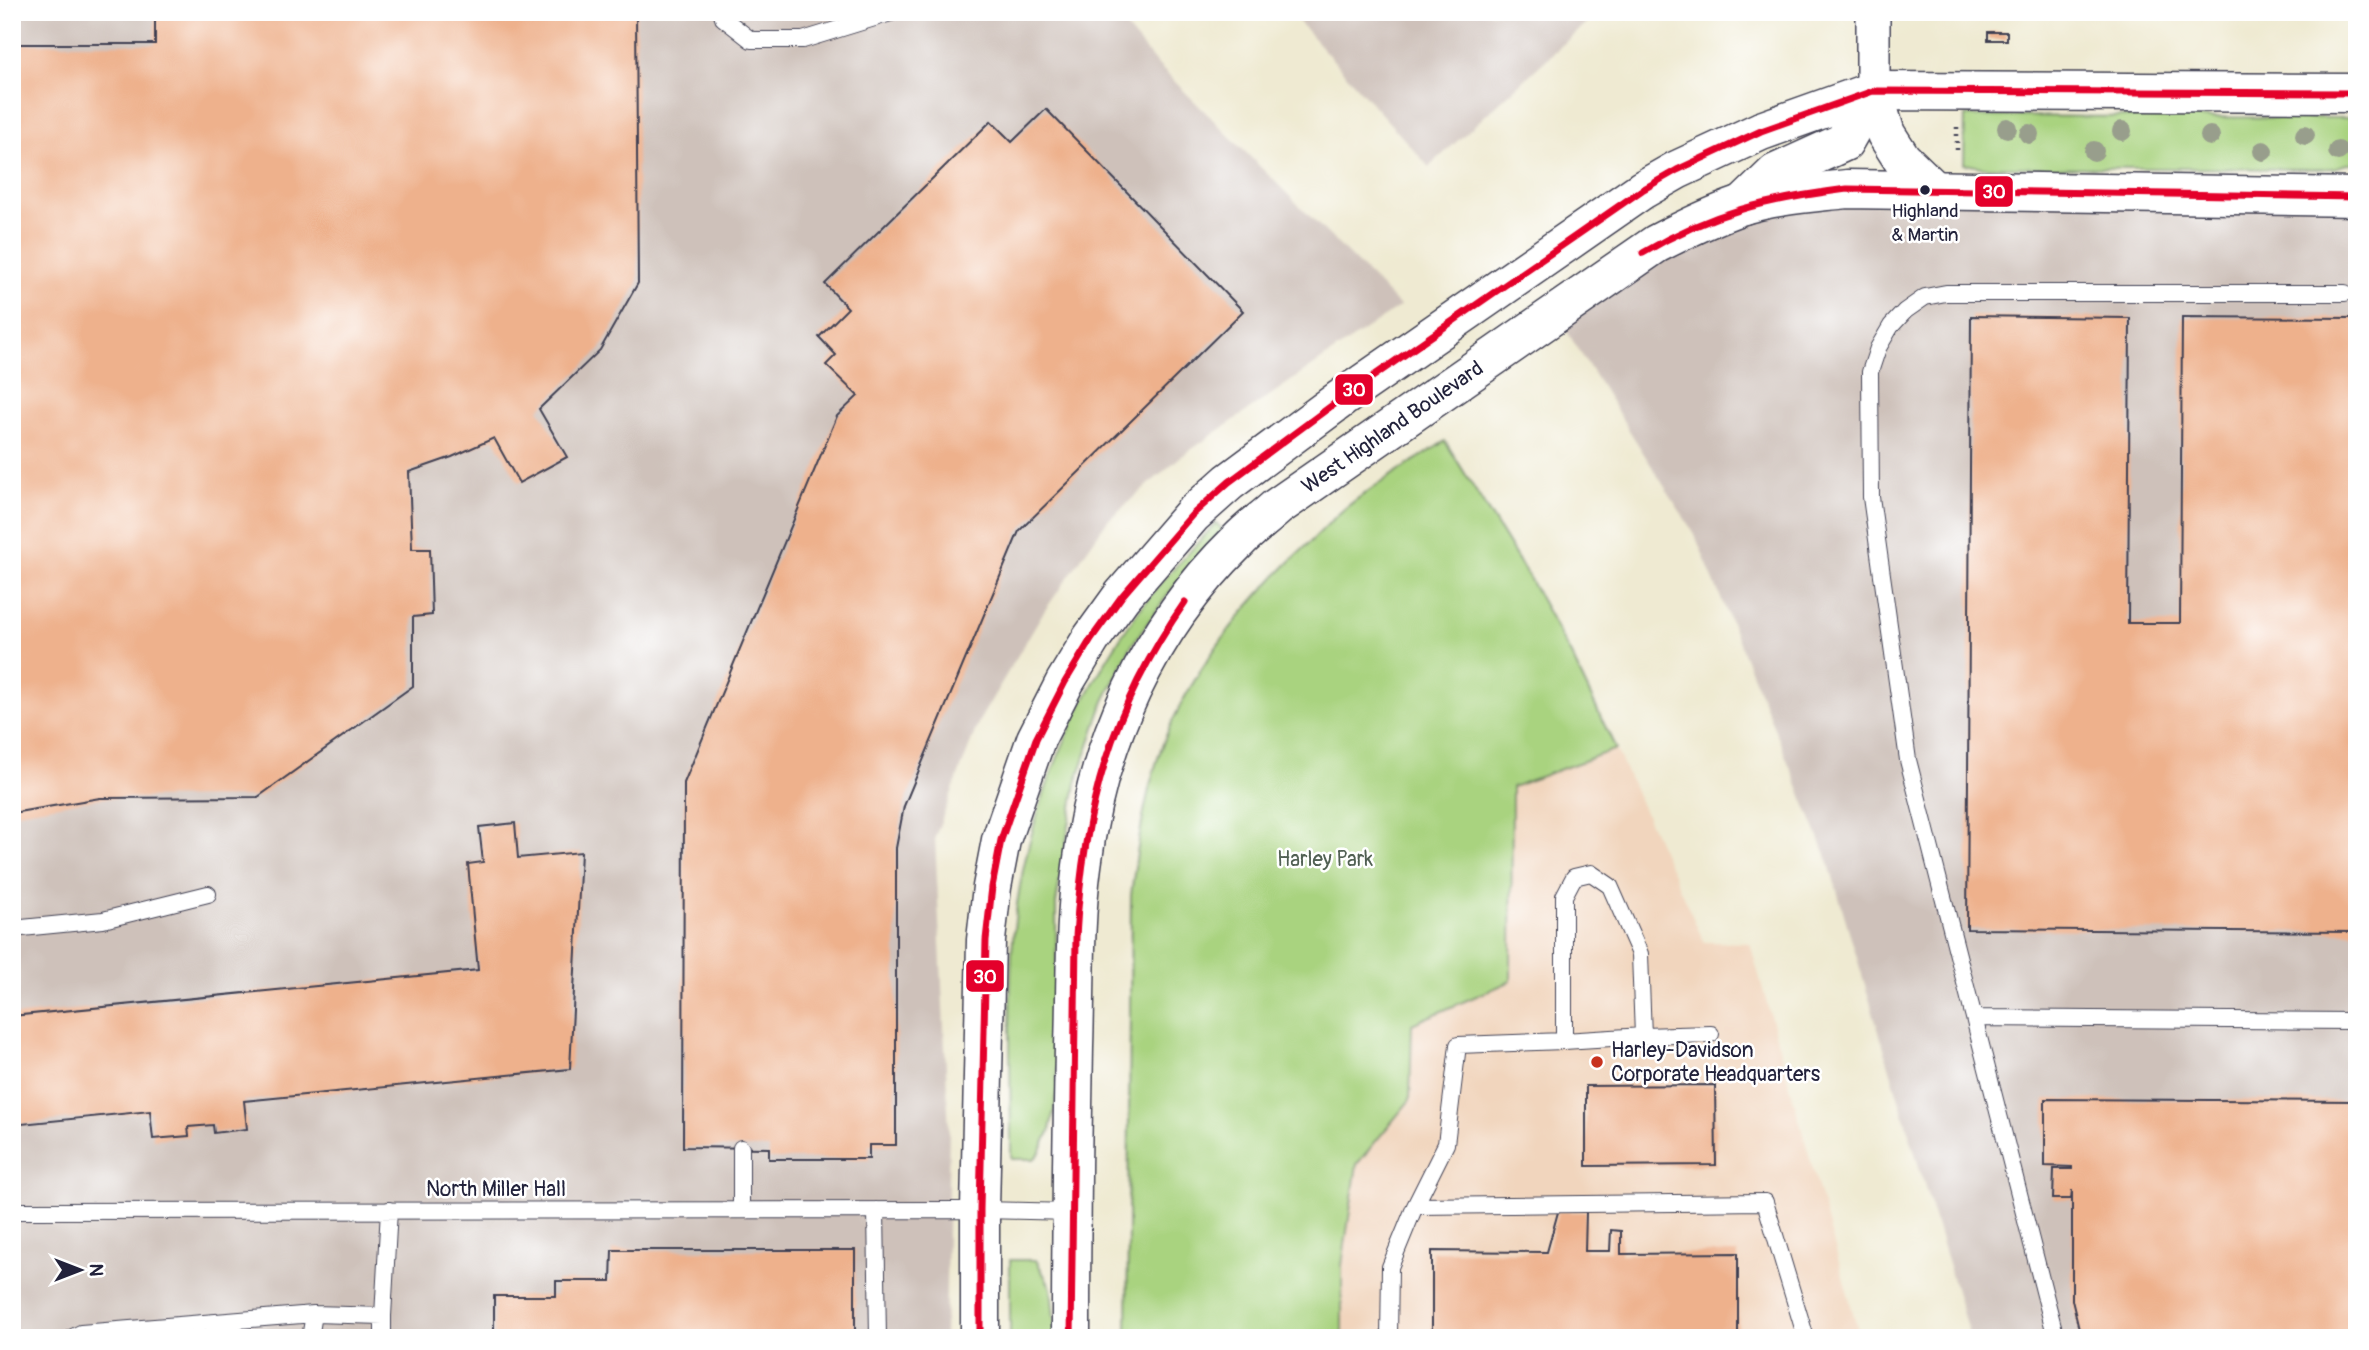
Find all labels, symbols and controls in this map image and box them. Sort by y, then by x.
line badge: 30 [1974,175,2014,208]
text: 30 [1982,180,2006,204]
marker: Highland & Martin [1918,183,1932,197]
place label: Highland & Martin [1892,199,1958,247]
street label: West Highland Boulevard [1296,355,1488,499]
line badge: 30 [1334,373,1374,406]
text: 30 [1342,378,1366,402]
park label: Harley Park [1277,846,1373,873]
line badge: 30 [965,959,1005,993]
text: 30 [973,965,997,989]
place label: Harley-Davidson Corporate Headquarters [1611,1037,1821,1088]
marker: Harley-Davidson Corporate Headquarters [1589,1054,1605,1070]
street label: North Miller Hall [426,1176,566,1203]
north arrow [46,1234,116,1304]
text: N [84,1264,108,1277]

